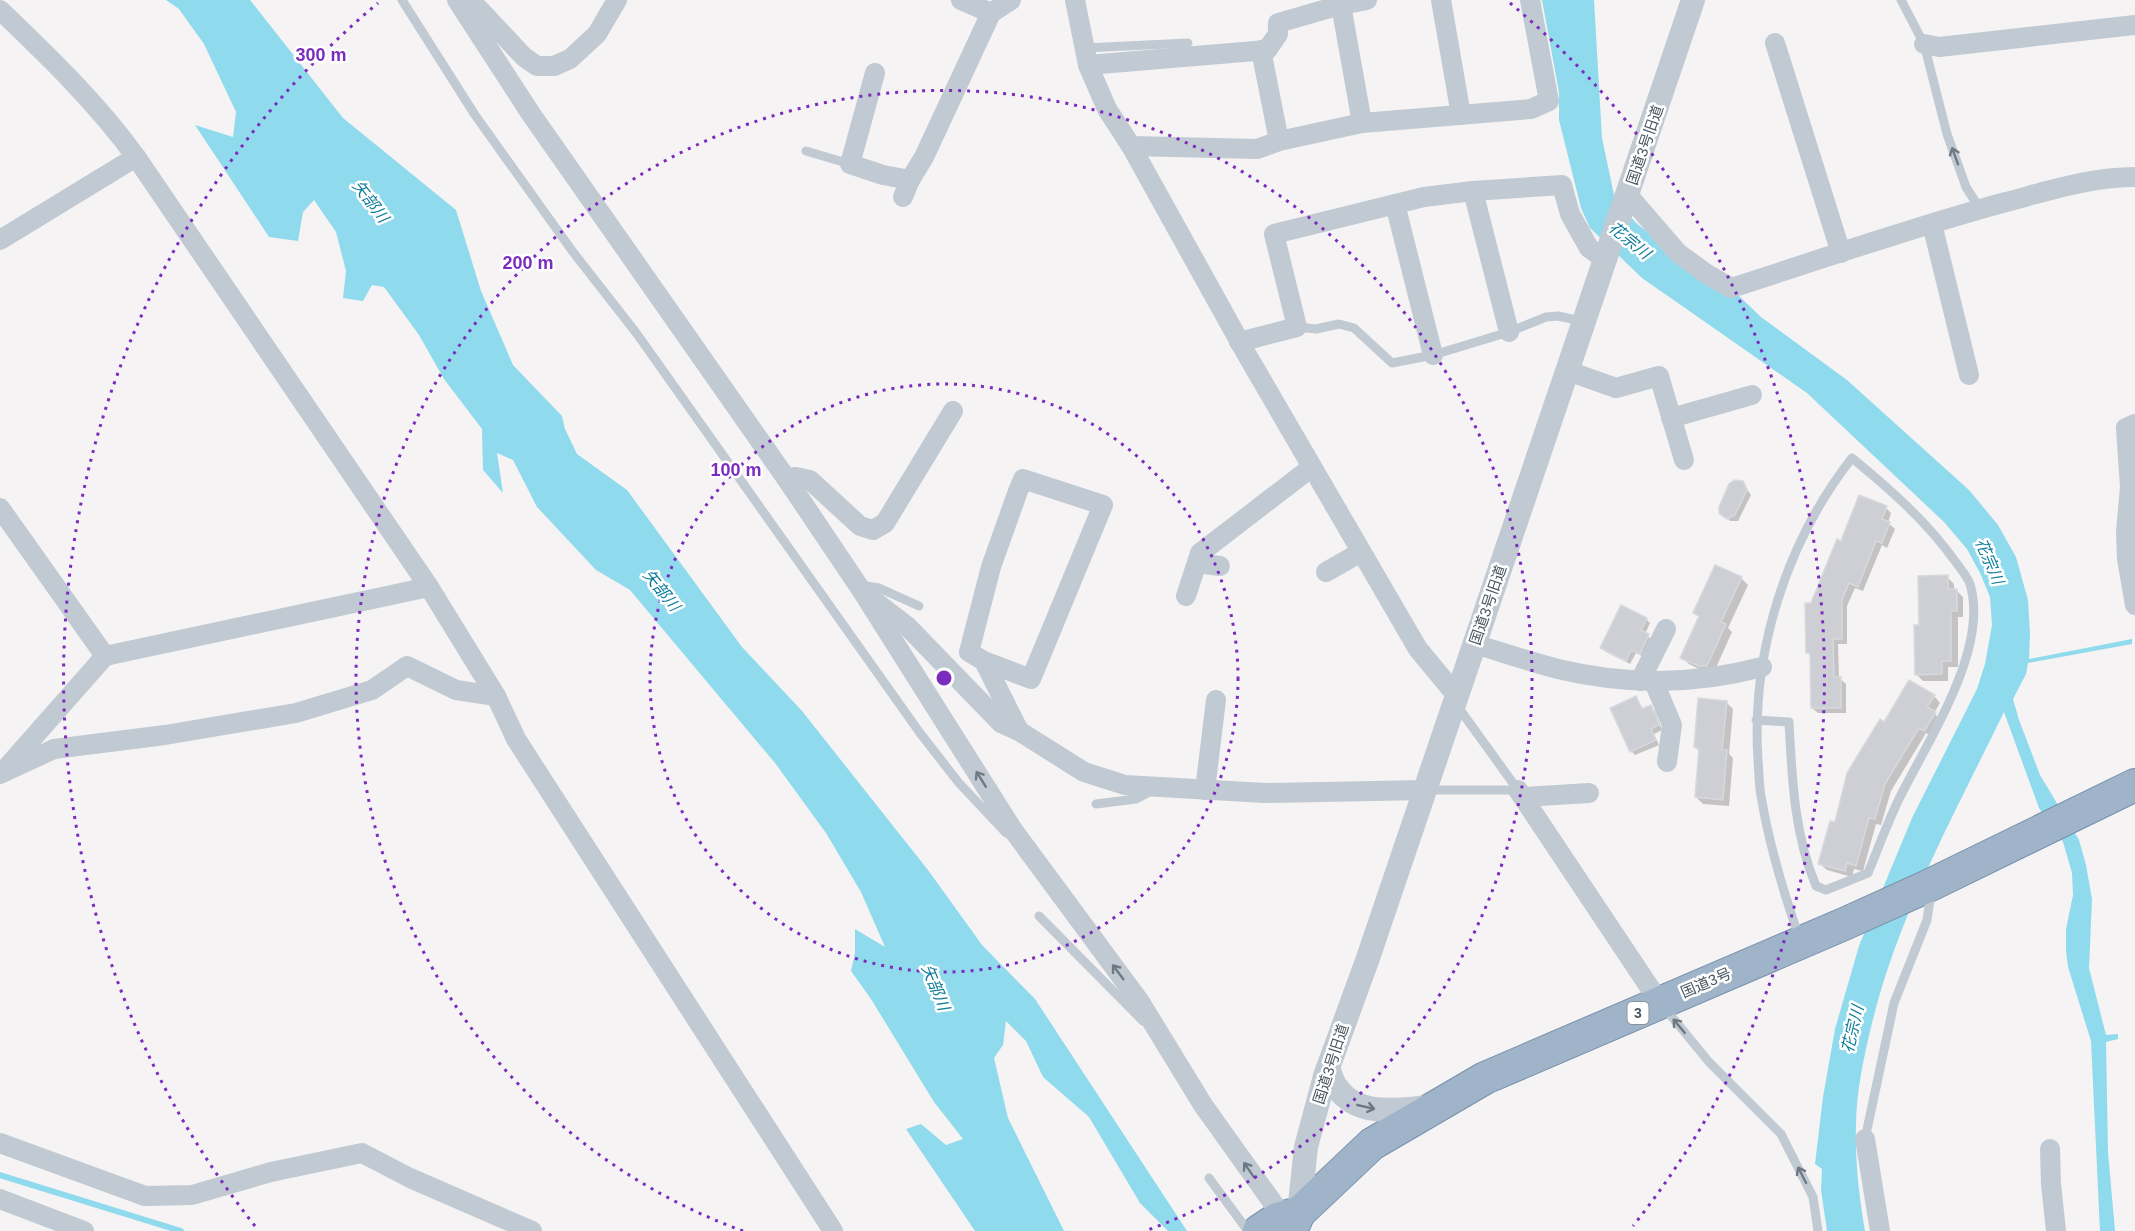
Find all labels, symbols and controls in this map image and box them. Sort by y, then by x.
text: 300 m [295,45,347,65]
street label: 国道3号旧道 [1623,103,1666,187]
one-way arrow [1949,147,1960,166]
water label: 矢部川 [349,177,393,227]
water label: 花宗川 [1606,219,1655,263]
text: 200 m [502,253,554,273]
text: 100 m [710,460,762,480]
water label: 花宗川 [1972,536,2008,588]
street label: 国道3号旧道 [1466,563,1509,647]
water label: 矢部川 [640,566,685,616]
centre of rings [934,668,954,688]
one-way arrow [974,771,986,788]
water label: 矢部川 [919,962,953,1014]
street label: 国道3号 [1678,964,1734,1001]
one-way arrow [1112,965,1124,981]
road number: 3 [1628,1002,1648,1024]
water label: 花宗川 [1839,1002,1867,1054]
one-way arrow [1673,1018,1686,1034]
street label: 国道3号旧道 [1310,1022,1351,1106]
one-way arrow [1356,1101,1375,1113]
one-way arrow [1243,1162,1255,1178]
one-way arrow [1796,1167,1807,1185]

